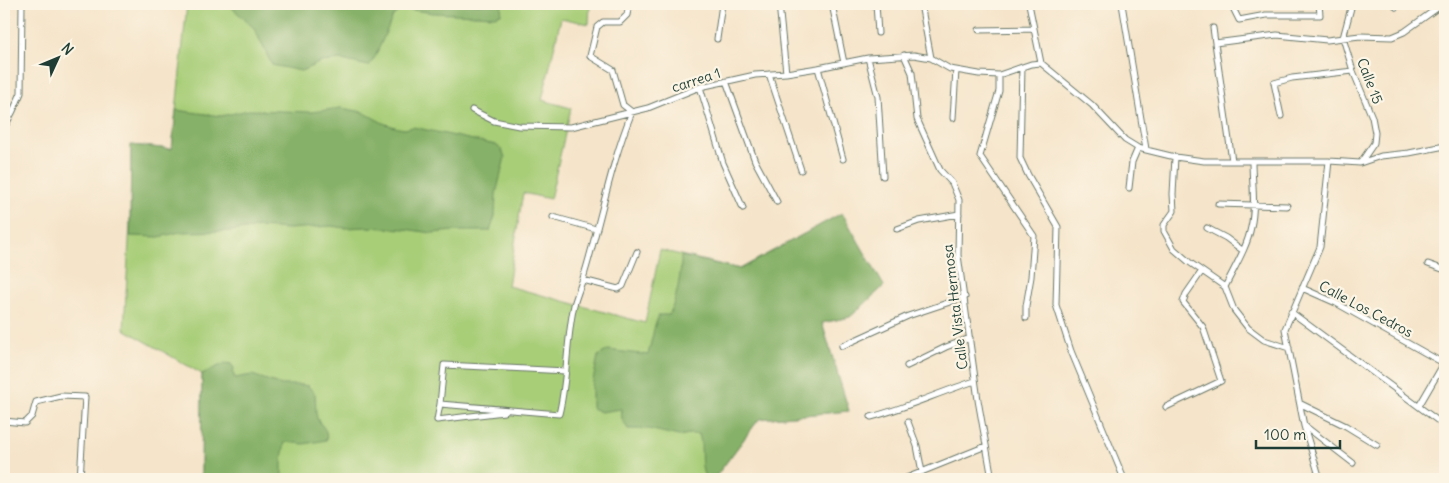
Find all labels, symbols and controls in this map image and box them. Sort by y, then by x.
north arrow [32,32,82,82]
text: N [58,39,77,59]
street label: Calle 15 [1353,55,1387,107]
street label: carrea 1 [669,64,723,96]
street label: Calle Vista Hermosa [938,243,972,371]
street label: Calle Los Cedros [1316,277,1416,341]
scale bar [1256,418,1340,450]
text: 100 m [1264,425,1306,444]

